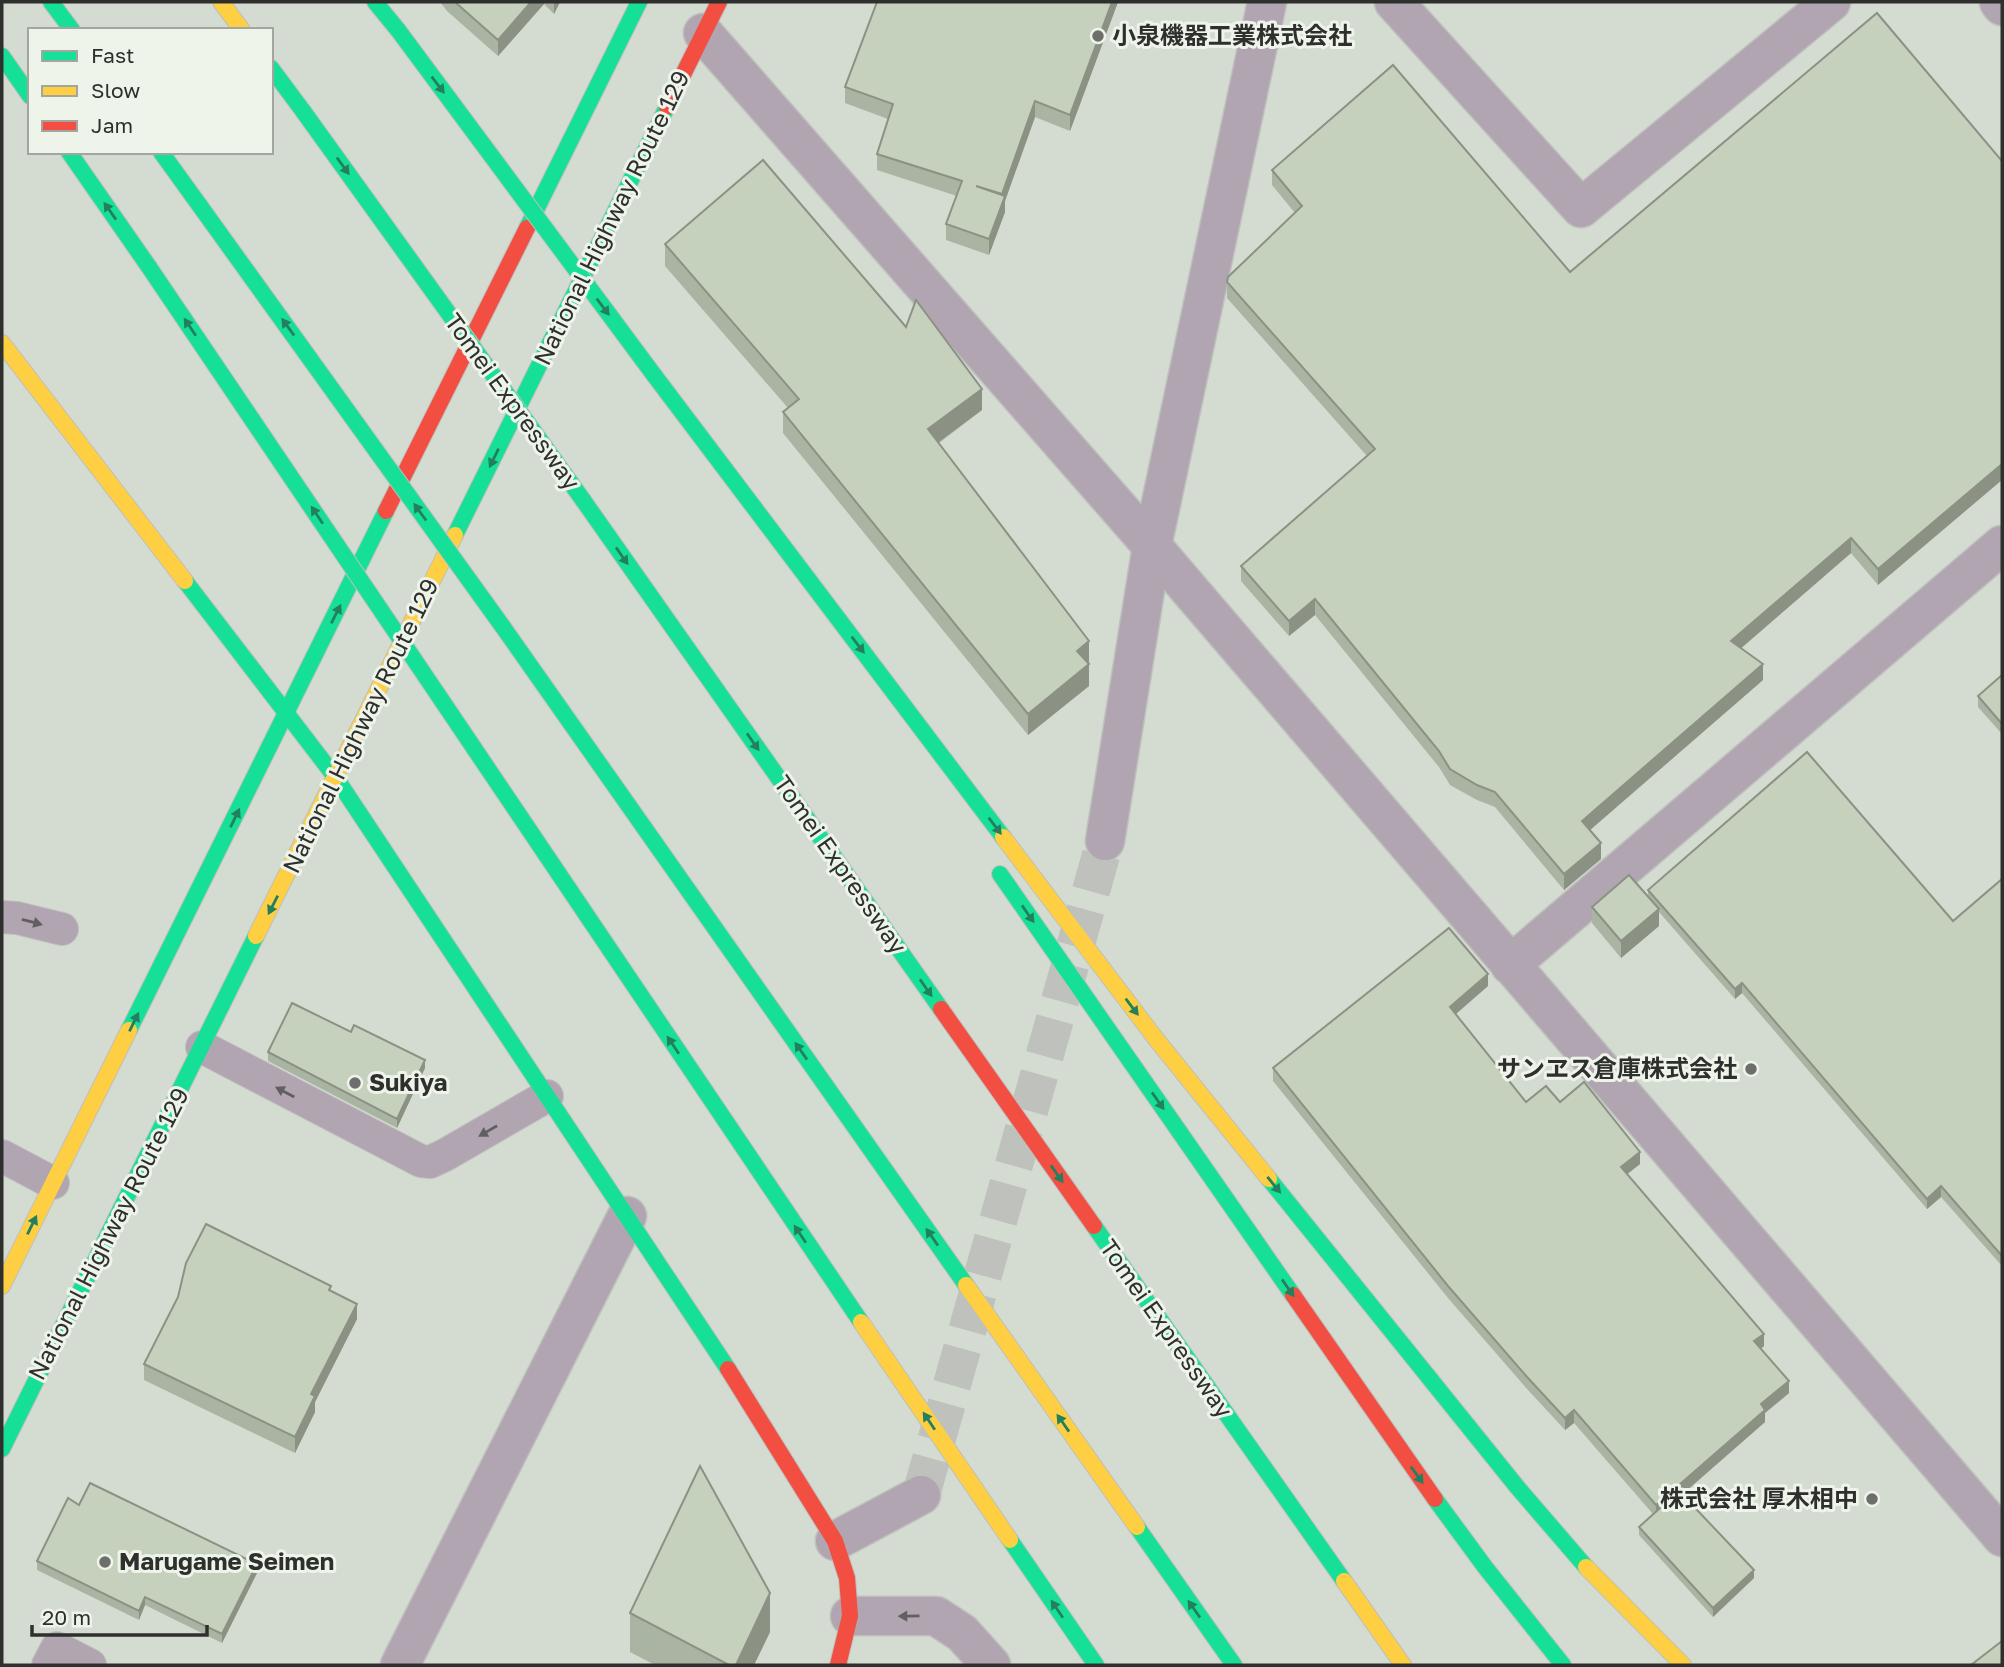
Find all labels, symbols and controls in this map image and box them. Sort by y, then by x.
place label: 小泉機器工業株式会社 [1112,20,1352,49]
legend [28,28,273,154]
marker: 小泉機器工業株式会社 [1090,28,1106,44]
text: Fast [91,42,134,68]
street label: National Highway Route 129 [527,65,695,369]
one-way arrow [431,75,446,93]
text: Slow [91,77,140,103]
text: Jam [91,112,133,138]
one-way arrow [336,157,350,175]
one-way arrow [103,202,117,220]
one-way arrow [596,297,610,316]
street label: Tomei Expressway [439,307,587,495]
one-way arrow [183,317,196,336]
one-way arrow [281,318,295,336]
one-way arrow [488,448,499,468]
one-way arrow [413,503,427,521]
one-way arrow [310,506,324,524]
one-way arrow [615,547,629,565]
street label: National Highway Route 129 [276,573,444,877]
one-way arrow [331,604,342,624]
one-way arrow [850,635,865,653]
one-way arrow [746,733,760,751]
street label: Tomei Expressway [769,769,914,959]
one-way arrow [229,808,241,828]
one-way arrow [987,817,1001,835]
one-way arrow [267,895,278,915]
one-way arrow [1021,905,1035,923]
one-way arrow [22,917,43,927]
one-way arrow [919,979,933,997]
one-way arrow [1125,998,1139,1017]
one-way arrow [128,1012,139,1032]
one-way arrow [666,1036,680,1054]
one-way arrow [794,1042,808,1060]
place label: サンヱス倉庫株式会社 [1497,1053,1737,1082]
marker: サンヱス倉庫株式会社 [1743,1061,1759,1077]
place label: Sukiya [369,1067,447,1096]
marker: Sukiya [347,1075,363,1091]
street label: National Highway Route 129 [21,1082,194,1384]
one-way arrow [275,1086,295,1097]
one-way arrow [1151,1092,1165,1110]
one-way arrow [478,1125,498,1137]
one-way arrow [1050,1165,1064,1183]
one-way arrow [1266,1177,1281,1194]
one-way arrow [27,1215,38,1235]
one-way arrow [794,1224,807,1243]
one-way arrow [925,1228,939,1246]
street label: Tomei Expressway [1095,1233,1240,1423]
one-way arrow [1281,1279,1295,1297]
one-way arrow [922,1412,936,1430]
one-way arrow [1056,1414,1070,1432]
one-way arrow [1410,1466,1424,1484]
place label: 株式会社 厚木相中 [1660,1483,1858,1512]
marker: 株式会社 厚木相中 [1864,1491,1880,1507]
place label: Marugame Seimen [119,1546,334,1575]
marker: Marugame Seimen [97,1554,113,1570]
scale bar [32,1594,206,1638]
one-way arrow [1050,1600,1064,1618]
one-way arrow [1187,1600,1201,1618]
text: 20 m [42,1604,91,1630]
one-way arrow [897,1611,919,1622]

